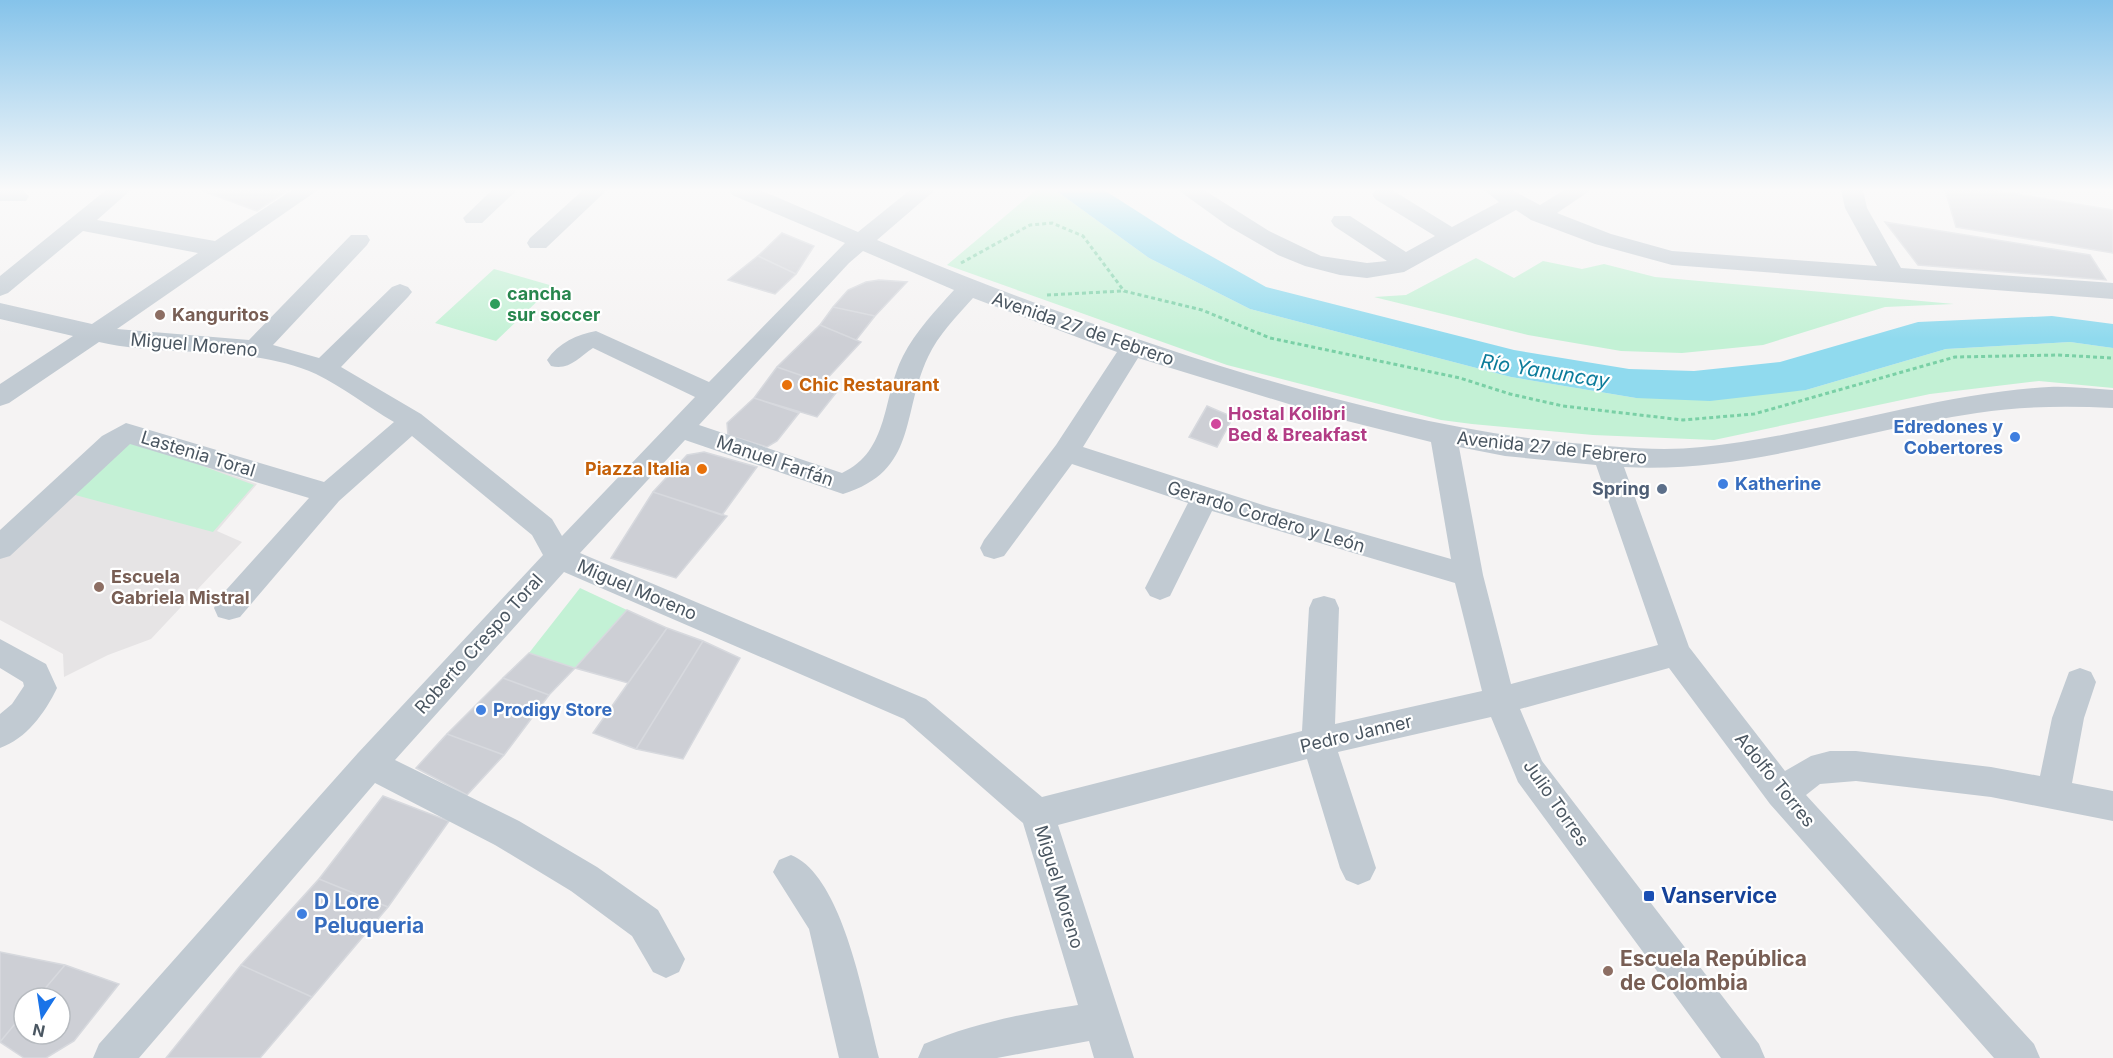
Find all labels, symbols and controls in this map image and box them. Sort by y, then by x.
place label: cancha sur soccer [507,283,600,325]
street label: Avenida 27 de Febrero [989,287,1177,370]
marker: cancha sur soccer [488,297,502,311]
place label: Kanguritos [172,304,269,325]
marker: Kanguritos [153,308,167,322]
street label: Miguel Moreno [130,328,259,361]
water label: Río Yanuncay [1479,349,1612,393]
place label: Chic Restaurant [799,374,940,395]
marker: Chic Restaurant [780,378,794,392]
place label: Hostal Kolibri Bed & Breakfast [1228,403,1368,445]
place label: Edredones y Cobertores [1894,416,2003,458]
marker: Hostal Kolibri Bed & Breakfast [1209,417,1223,431]
street label: Lastenia Toral [138,426,258,481]
street label: Avenida 27 de Febrero [1456,427,1648,468]
marker: Edredones y Cobertores [2008,430,2022,444]
street label: Manuel Farfán [714,431,836,490]
place label: Piazza Italia [585,458,690,479]
marker: Piazza Italia [695,462,709,476]
place label: Katherine [1735,473,1822,494]
street label: Gerardo Cordero y León [1165,476,1368,557]
marker: Katherine [1716,477,1730,491]
place label: Spring [1592,478,1650,499]
marker: Spring [1655,482,1669,496]
street label: Miguel Moreno [574,555,700,624]
place label: Escuela Gabriela Mistral [111,566,250,608]
street label: Roberto Crespo Toral [410,569,547,718]
marker: Escuela Gabriela Mistral [92,580,106,594]
place label: Prodigy Store [493,699,612,720]
marker: Prodigy Store [474,703,488,717]
street label: Pedro Janner [1298,710,1414,757]
street label: Adolfo Torres [1731,728,1820,831]
street label: Julio Torres [1519,756,1594,850]
street label: Miguel Moreno [1031,823,1088,951]
place label: Vanservice [1661,883,1777,908]
place label: D Lore Peluqueria [314,889,424,938]
marker: Vanservice [1642,889,1656,903]
marker: D Lore Peluqueria [295,907,309,921]
place label: Escuela República de Colombia [1620,946,1807,995]
marker: Escuela República de Colombia [1601,964,1615,978]
north arrow [12,986,72,1046]
text: N [31,1020,47,1042]

